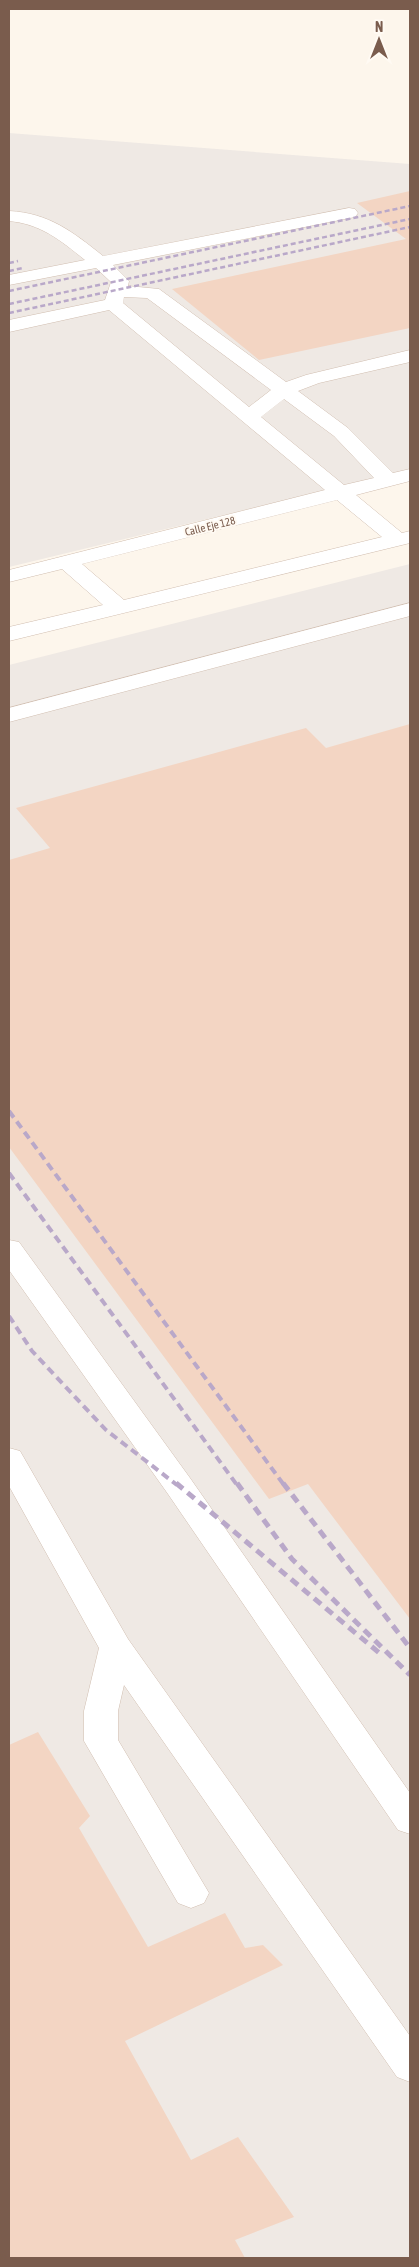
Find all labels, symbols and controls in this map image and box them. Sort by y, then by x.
north arrow [354,15,404,65]
text: N [375,19,383,35]
street label: Calle Eje 128 [184,514,236,538]

